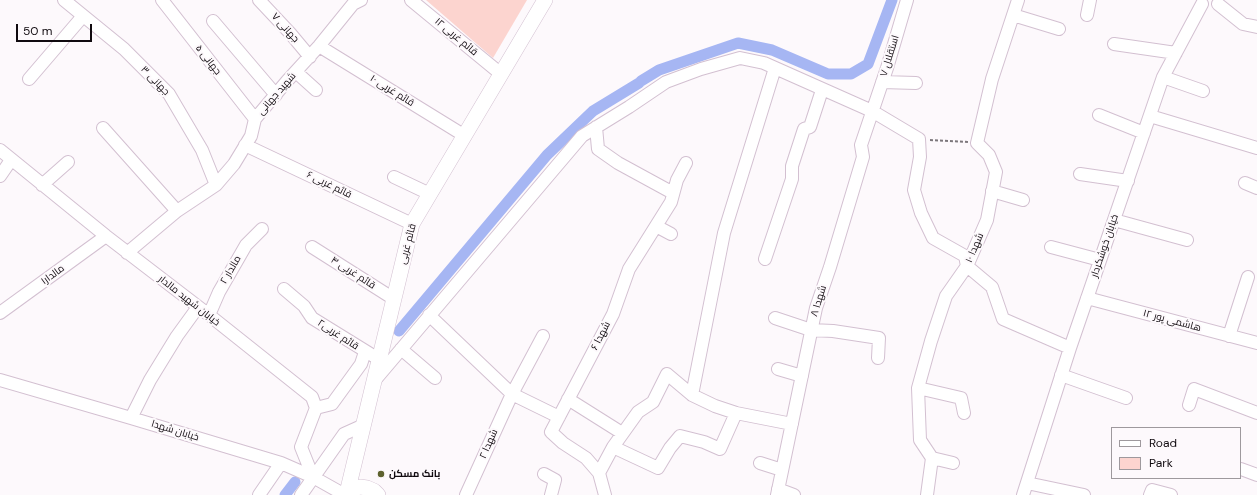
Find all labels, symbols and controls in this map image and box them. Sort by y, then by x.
street label: جهانی ۷ [269,11,301,45]
scale bar [18,16,94,42]
street label: قائم غربی ۱۲ [432,16,480,58]
text: 50 m [23,23,52,39]
street label: استقلال ۷ [878,34,902,78]
street label: جهانی ۵ [193,43,223,77]
street label: جهانی ۳ [138,64,172,98]
street label: شهید جهانی [255,70,299,118]
street label: قائم غربی ۱۰ [368,73,416,109]
street label: قائم غربی ۶ [304,169,354,201]
street label: خیابان خوشکردار [1089,213,1121,279]
street label: قائم غربی [397,222,419,266]
street label: شهدا ۱۰ [963,231,987,265]
street label: مالدار ۲ [218,254,244,286]
street label: قائم غربی ۴ [328,254,378,292]
street label: مالدار۱ [39,263,67,287]
street label: خیابان شهید مالدار [156,273,222,329]
street label: شهدا ۸ [809,284,829,318]
street label: هاشمی پور ۱۲ [1142,308,1202,334]
street label: ۲قائم غربی [315,317,361,353]
street label: شهدا ۶ [589,320,613,352]
street label: خیابان شهدا [150,418,200,444]
street label: شهدا ۲ [477,427,501,461]
legend [1111,427,1241,479]
text: Road [1149,435,1177,451]
text: Park [1149,455,1173,471]
place label: بانک مسکن [389,468,440,480]
marker: بانک مسکن [376,469,386,479]

